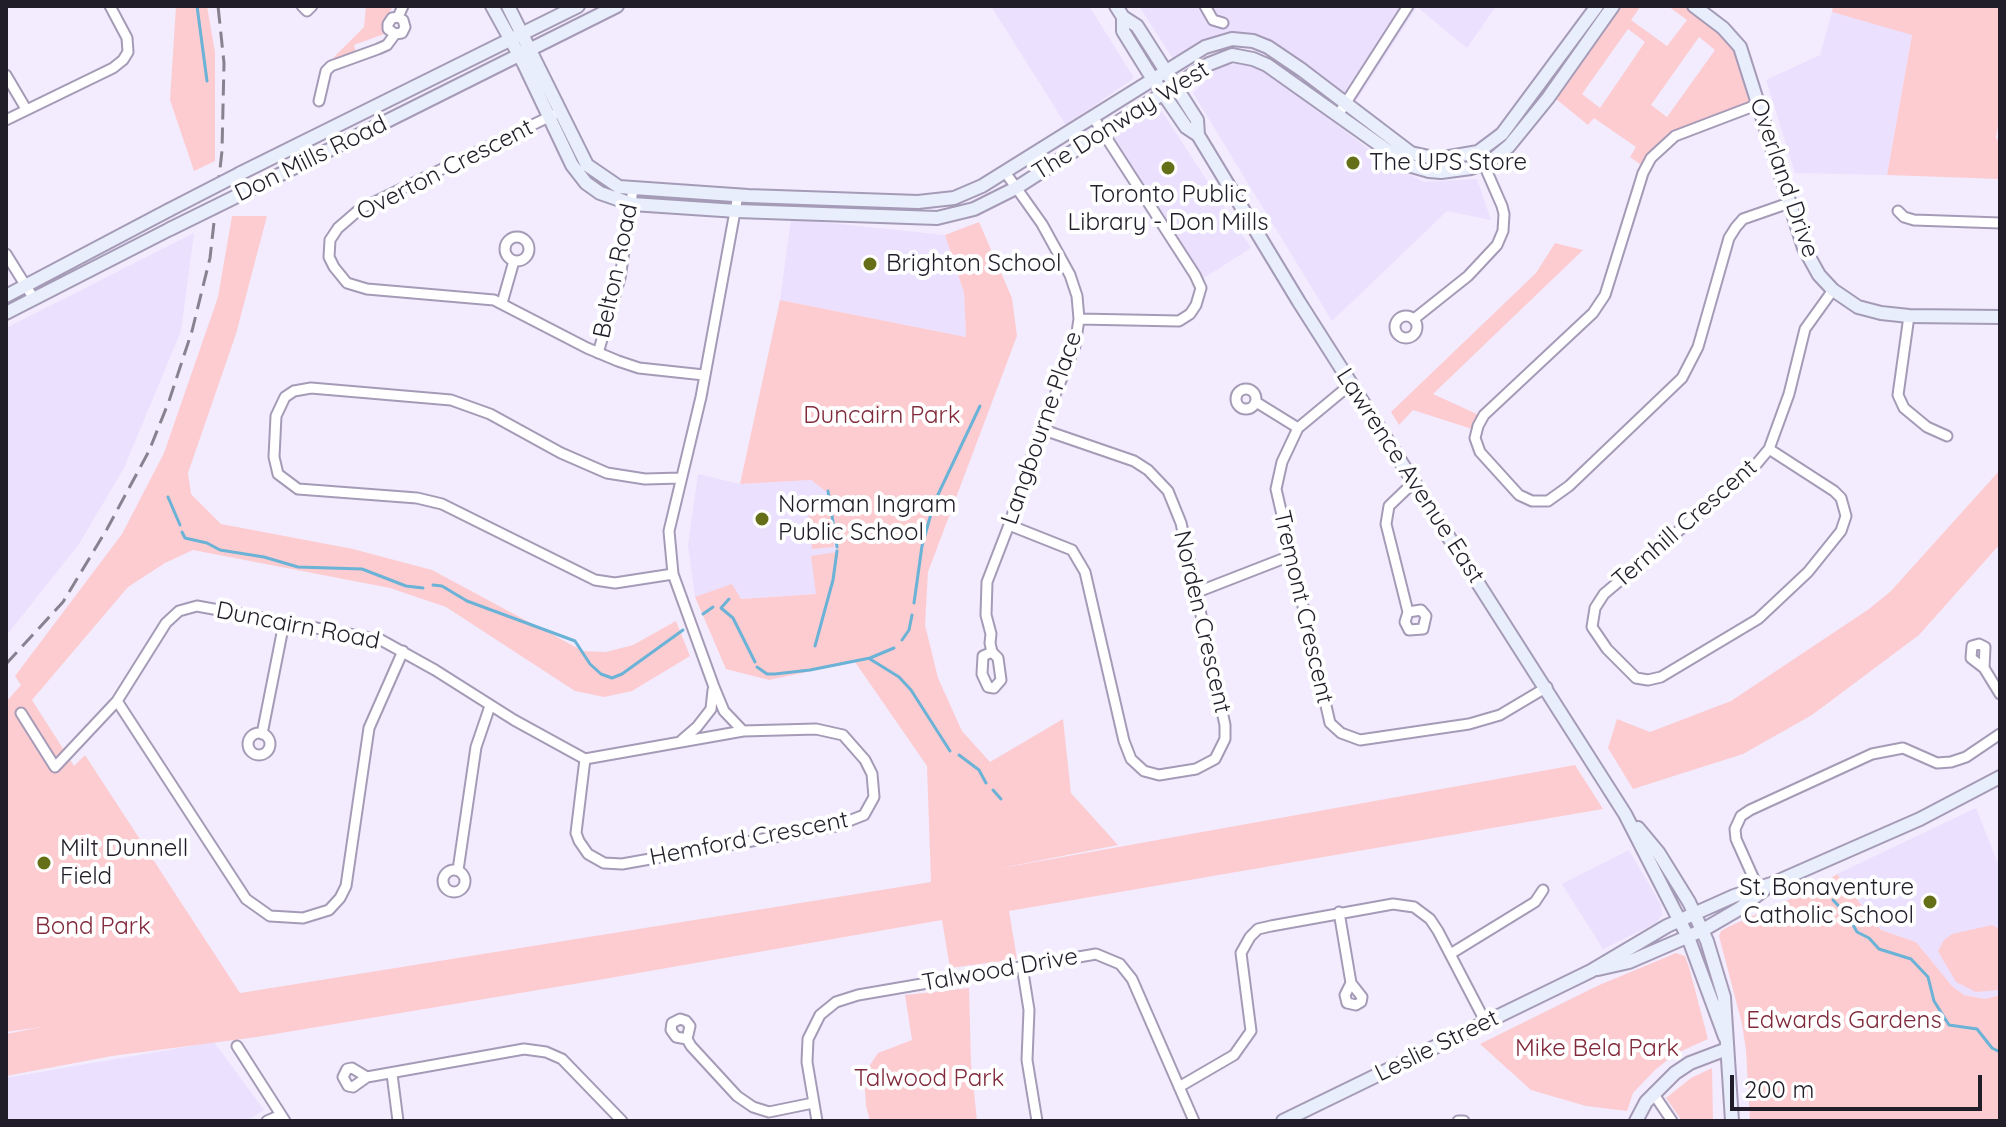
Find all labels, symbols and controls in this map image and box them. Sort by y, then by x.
street label: The Donway West [1027,55,1215,187]
street label: Overland Drive [1743,95,1825,261]
street label: Don Mills Road [230,110,392,208]
street label: Overton Crescent [352,113,538,227]
place label: The UPS Store [1369,149,1527,177]
marker: The UPS Store [1344,154,1362,172]
marker: Toronto Public Library - Don Mills [1159,159,1177,177]
place label: Toronto Public Library - Don Mills [1068,181,1268,237]
street label: Belton Road [588,201,644,341]
place label: Brighton School [886,250,1062,278]
marker: Brighton School [861,255,879,273]
street label: Langbourne Place [995,328,1089,528]
street label: Lawrence Avenue East [1330,363,1490,589]
park label: Duncairn Park [803,402,961,430]
street label: Ternhill Crescent [1607,453,1763,595]
place label: Norman Ingram Public School [778,491,956,547]
street label: Tremont Crescent [1267,508,1339,706]
marker: Norman Ingram Public School [753,510,771,528]
street label: Norden Crescent [1167,528,1237,716]
street label: Duncairn Road [214,596,382,656]
street label: Hemford Crescent [647,806,851,872]
place label: Milt Dunnell Field [60,835,188,891]
marker: Milt Dunnell Field [35,854,53,872]
place label: St. Bonaventure Catholic School [1739,874,1914,930]
marker: St. Bonaventure Catholic School [1921,893,1939,911]
park label: Bond Park [35,913,151,941]
street label: Talwood Drive [920,942,1080,998]
street label: Leslie Street [1370,1004,1504,1088]
park label: Edwards Gardens [1746,1007,1942,1035]
park label: Mike Bela Park [1515,1035,1679,1063]
scale bar [1734,1059,1986,1109]
park label: Talwood Park [854,1065,1004,1093]
text: 200 m [1744,1074,1814,1104]

